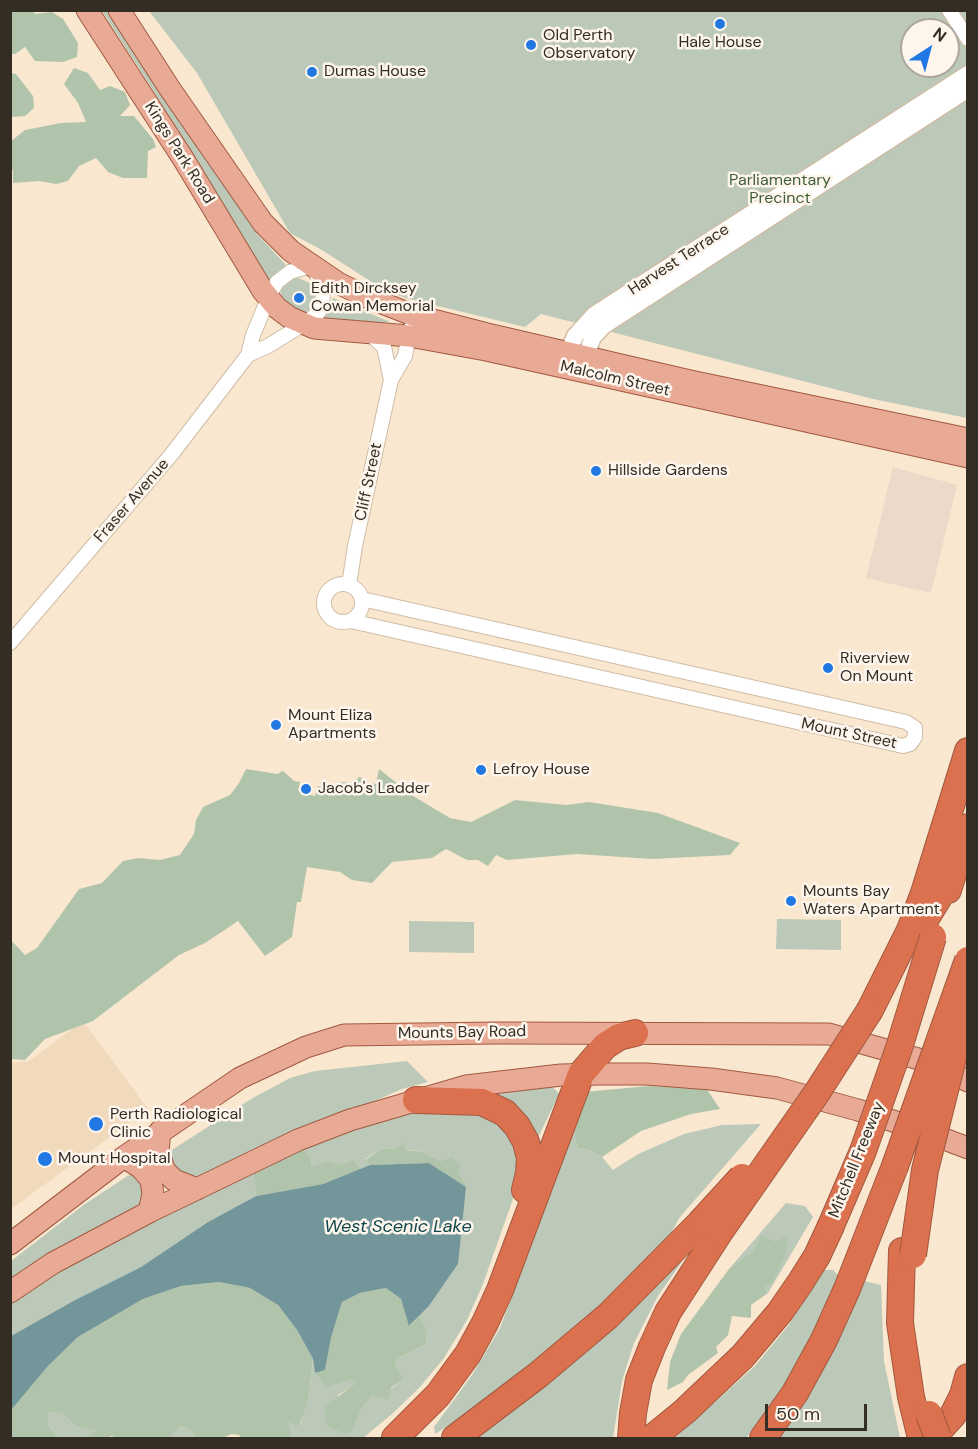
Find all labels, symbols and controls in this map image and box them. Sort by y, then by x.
marker: Hale House [713,17,727,31]
north arrow [900,18,960,78]
text: N [929,23,951,47]
place label: Old Perth Observatory [543,26,635,64]
place label: Hale House [678,33,762,53]
marker: Old Perth Observatory [524,38,538,52]
place label: Dumas House [324,62,426,82]
marker: Dumas House [305,65,319,79]
street label: Kings Park Road [140,98,218,208]
park label: Parliamentary Precinct [729,171,831,209]
street label: Harvest Terrace [625,220,733,300]
place label: Edith Dircksey Cowan Memorial [311,279,434,317]
marker: Edith Dircksey Cowan Memorial [292,291,306,305]
street label: Malcolm Street [558,357,672,401]
street label: Cliff Street [351,441,387,523]
street label: Fraser Avenue [90,455,174,547]
place label: Hillside Gardens [608,461,728,481]
marker: Hillside Gardens [589,464,603,478]
place label: Riverview On Mount [840,649,913,687]
marker: Riverview On Mount [821,661,835,675]
place label: Mount Eliza Apartments [288,706,376,744]
street label: Mount Street [799,715,899,753]
marker: Mount Eliza Apartments [269,718,283,732]
place label: Lefroy House [493,760,590,780]
marker: Lefroy House [474,763,488,777]
place label: Jacob's Ladder [318,779,430,799]
marker: Jacob's Ladder [299,782,313,796]
place label: Mounts Bay Waters Apartment [803,882,940,920]
marker: Mounts Bay Waters Apartment [784,894,798,908]
street label: Mounts Bay Road [398,1022,526,1044]
street label: Mitchell Freeway [825,1099,889,1221]
place label: Perth Radiological Clinic [110,1105,242,1143]
marker: Perth Radiological Clinic [87,1115,105,1133]
place label: Mount Hospital [58,1149,171,1169]
marker: Mount Hospital [36,1150,54,1168]
water label: West Scenic Lake [324,1216,472,1238]
scale bar [768,1392,870,1430]
text: 50 m [776,1402,820,1426]

